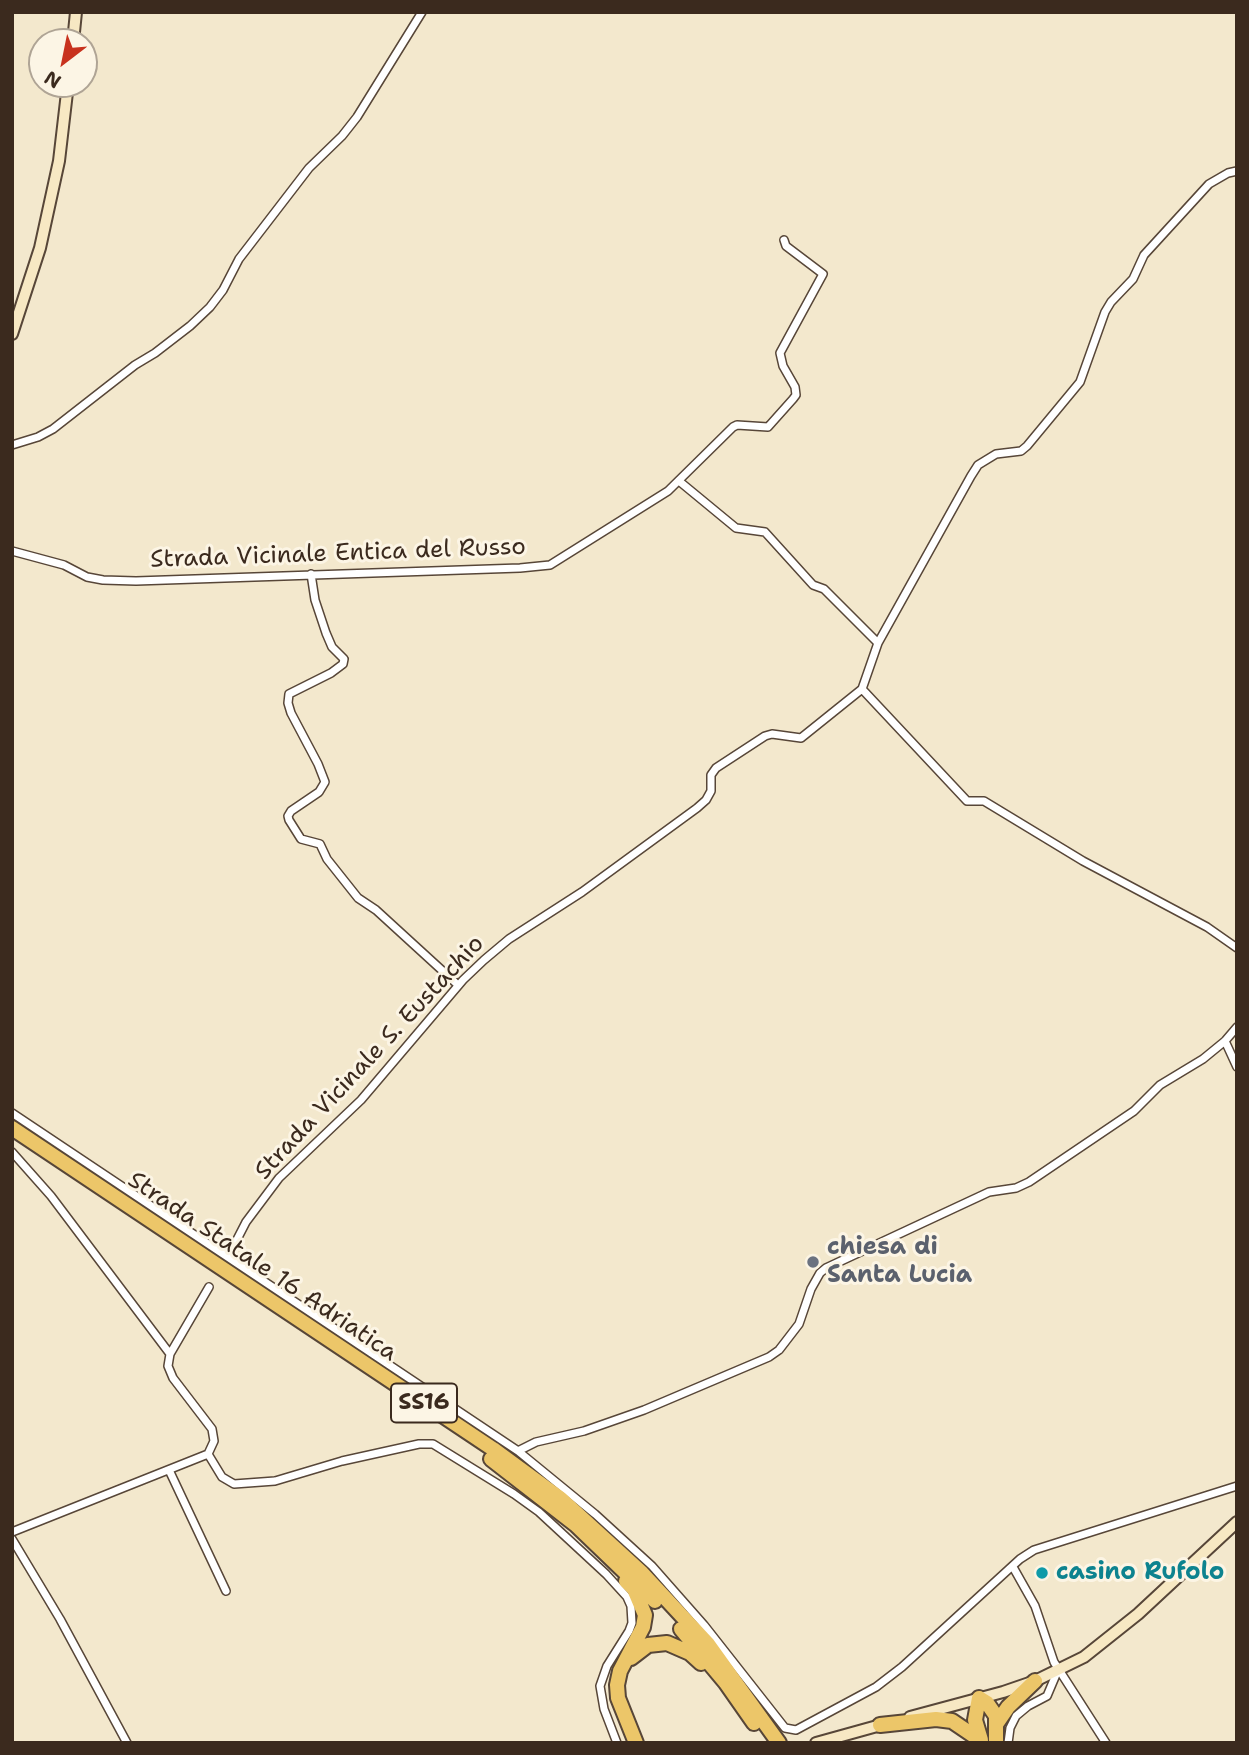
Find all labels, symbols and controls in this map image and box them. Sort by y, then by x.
north arrow [28,28,98,98]
text: N [40,65,66,94]
street label: Strada Vicinale Entica del Russo [150,533,526,575]
street label: Strada Vicinale S. Eustachio [249,930,491,1186]
street label: Strada Statale 16 Adriatica [122,1166,402,1368]
place label: chiesa di Santa Lucia [827,1234,972,1290]
marker: chiesa di Santa Lucia [805,1254,821,1270]
road number: SS16 [391,1384,457,1422]
place label: casino Rufolo [1056,1559,1224,1587]
marker: casino Rufolo [1034,1565,1050,1581]

